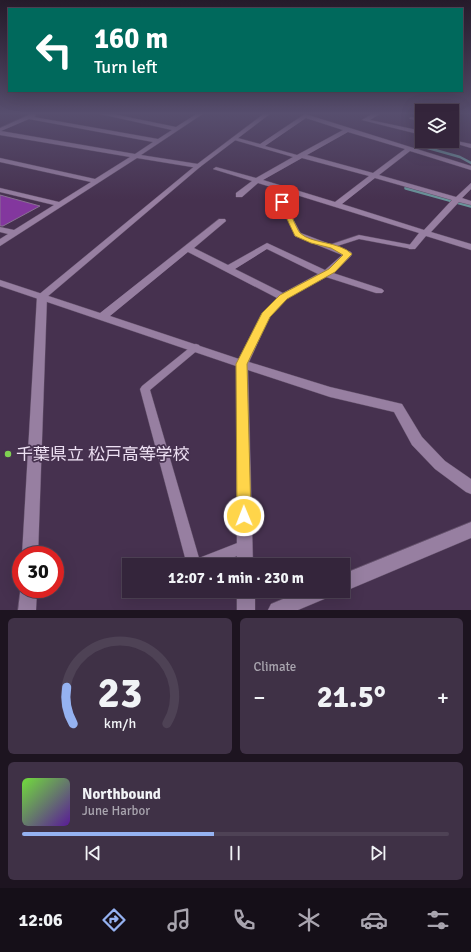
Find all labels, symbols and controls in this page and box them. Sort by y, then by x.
text: 160 m [94,22,168,56]
icon: left [28,24,80,76]
text: Turn left [94,56,157,78]
map controls [415,104,459,148]
button: layers [415,104,459,148]
pin [265,185,299,219]
icon: arrive [271,191,293,213]
place label: 千葉県立 松戸高等学校 [16,444,190,465]
marker: 千葉県立 松戸高等学校 [3,449,13,459]
position arrow [223,495,265,537]
speed limit sign: 30 [12,546,64,598]
text: 12:07 · 1 min · 230 m [168,569,304,587]
text: Climate [254,659,296,675]
text: 23 [97,668,142,719]
text: 21.5° [317,679,386,716]
text: − [254,684,265,711]
text: + [437,684,449,711]
text: km/h [104,715,136,732]
text: Northbound [82,785,161,803]
text: June Harbor [82,803,150,819]
icon: previous [82,842,104,864]
icon: pause [224,842,246,864]
icon: next [367,842,389,864]
icon: directions [100,906,128,934]
icon: music [165,906,193,934]
icon: phone [230,906,258,934]
icon: climate [295,906,323,934]
icon: car [360,906,388,934]
icon: filters [424,906,452,934]
text: 12:06 [18,909,63,931]

